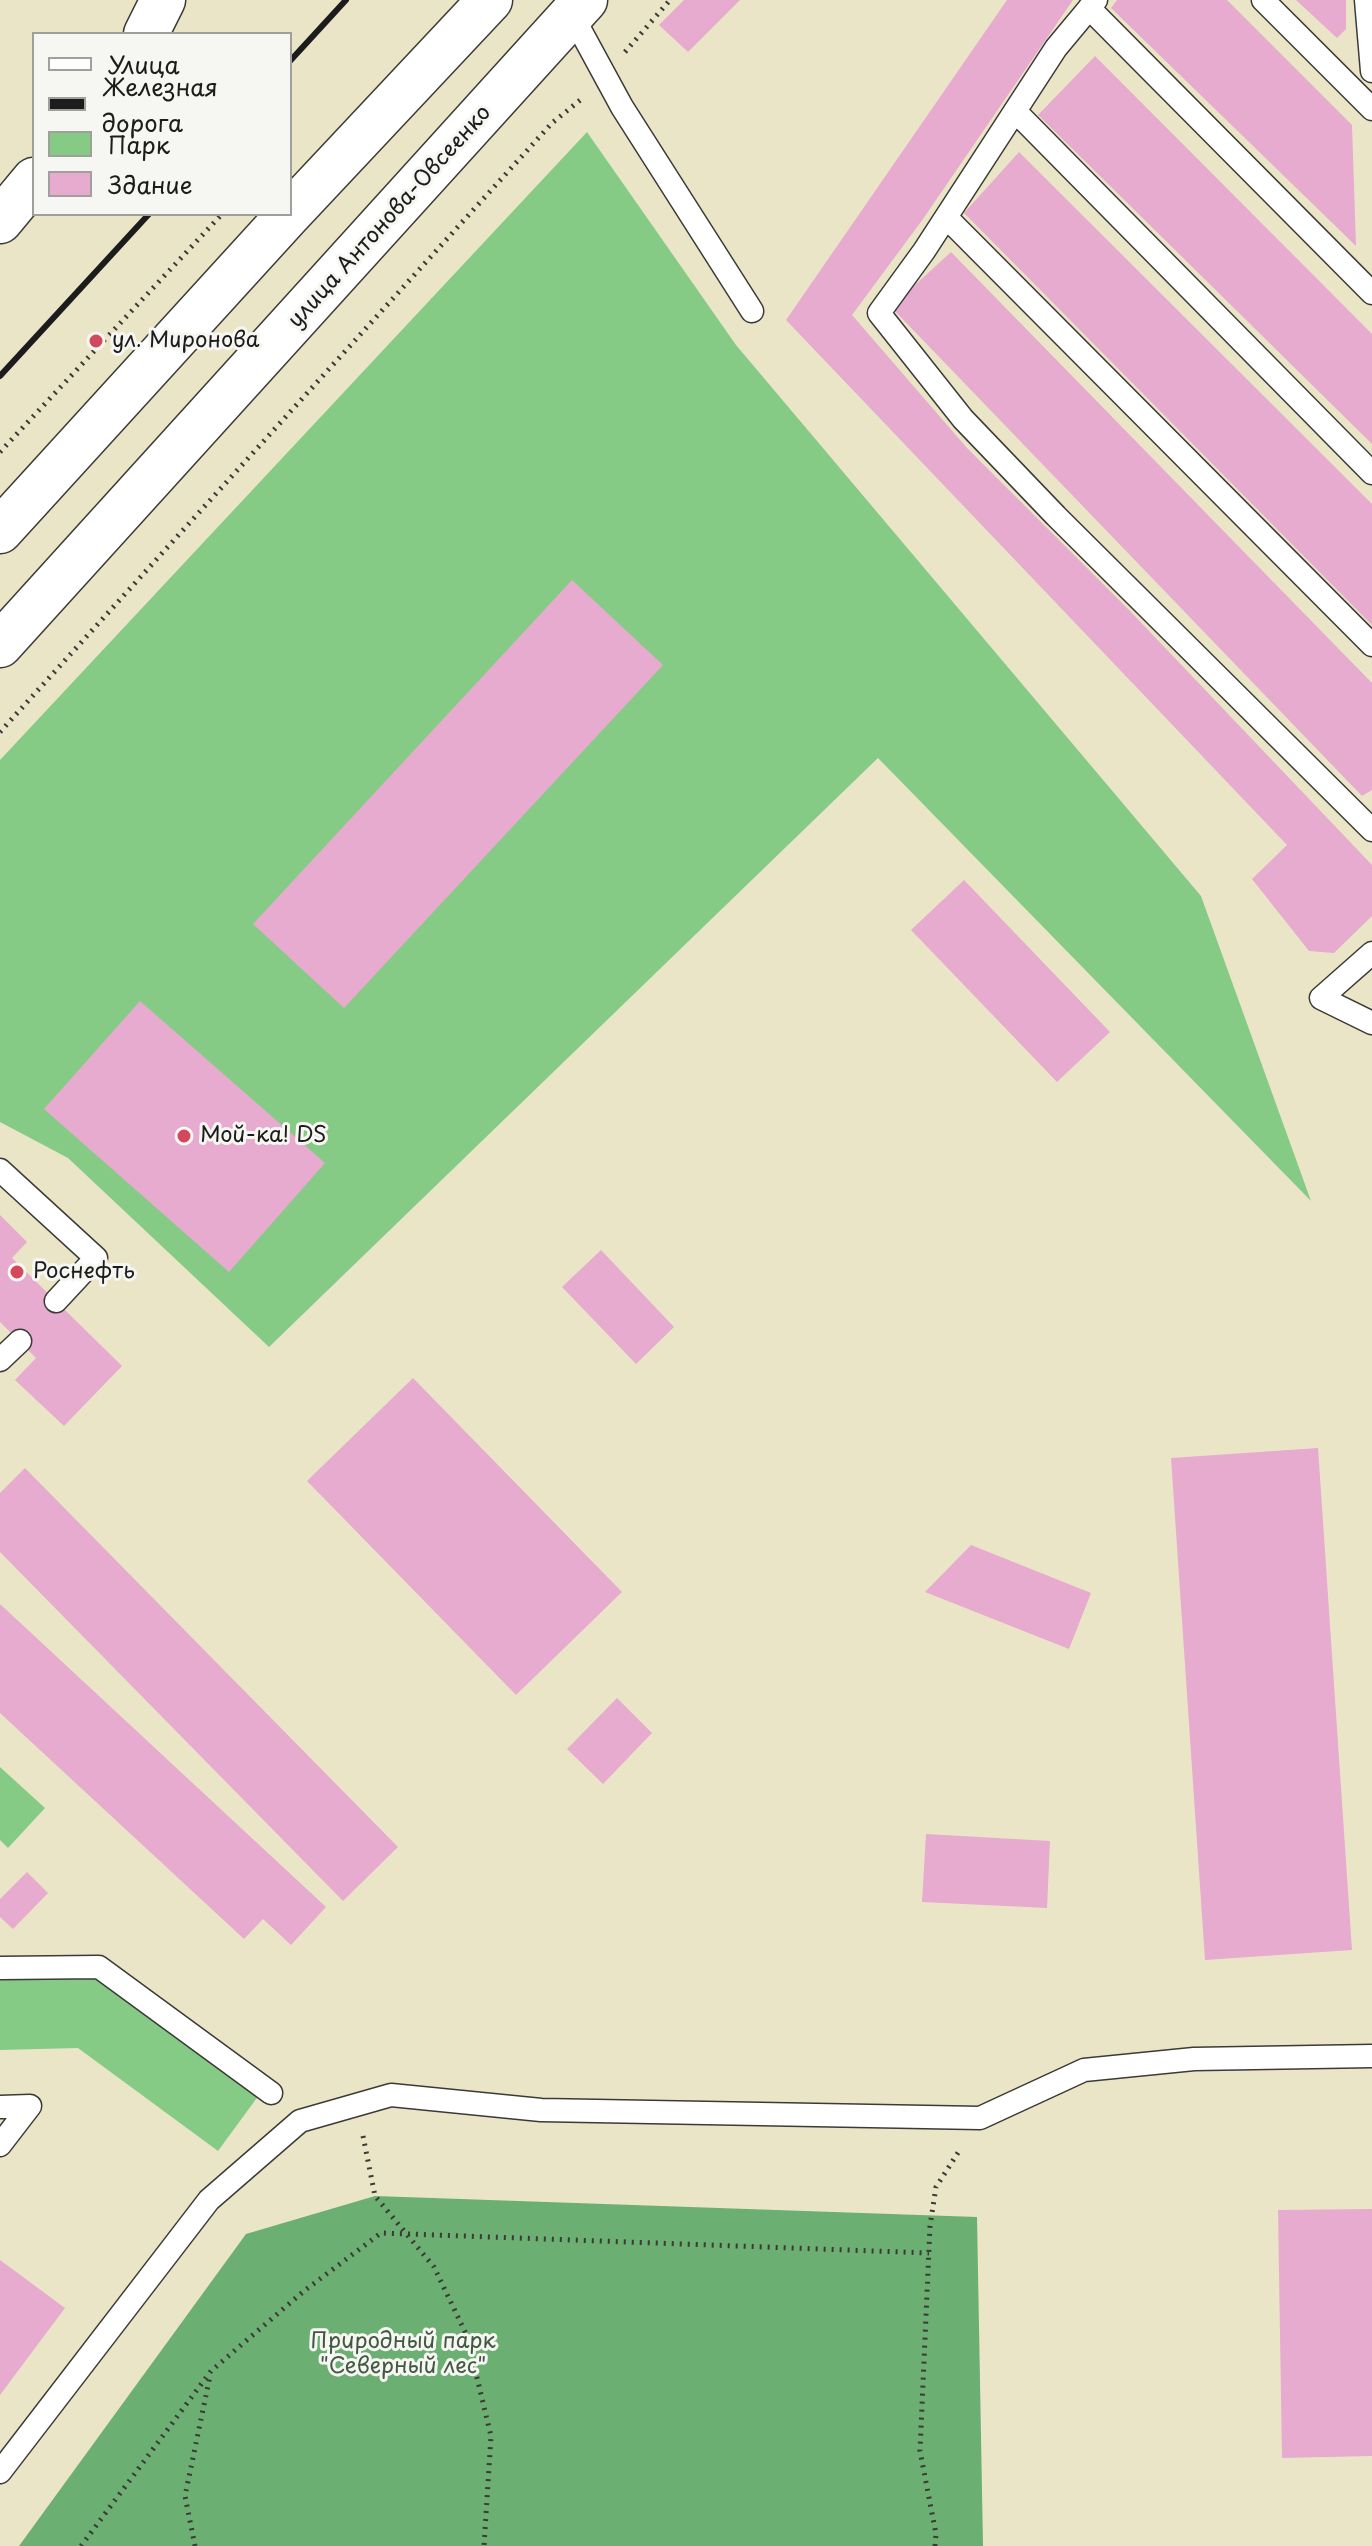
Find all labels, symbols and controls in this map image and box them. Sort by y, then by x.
legend [32,32,292,216]
text: Улица [108,46,180,82]
text: Железная дорога [102,68,218,140]
street label: улица Антонова-Овсеенко [283,100,497,334]
text: Парк [108,126,170,162]
text: Здание [108,166,193,202]
place label: ул. Миронова [112,328,260,354]
marker: ул. Миронова [87,332,105,350]
place label: Мой-ка! DS [200,1123,327,1149]
marker: Мой-ка! DS [175,1127,193,1145]
place label: Роснефть [33,1259,135,1285]
marker: Роснефть [8,1263,26,1281]
park label: Природный парк "Северный лес" [310,2329,496,2380]

